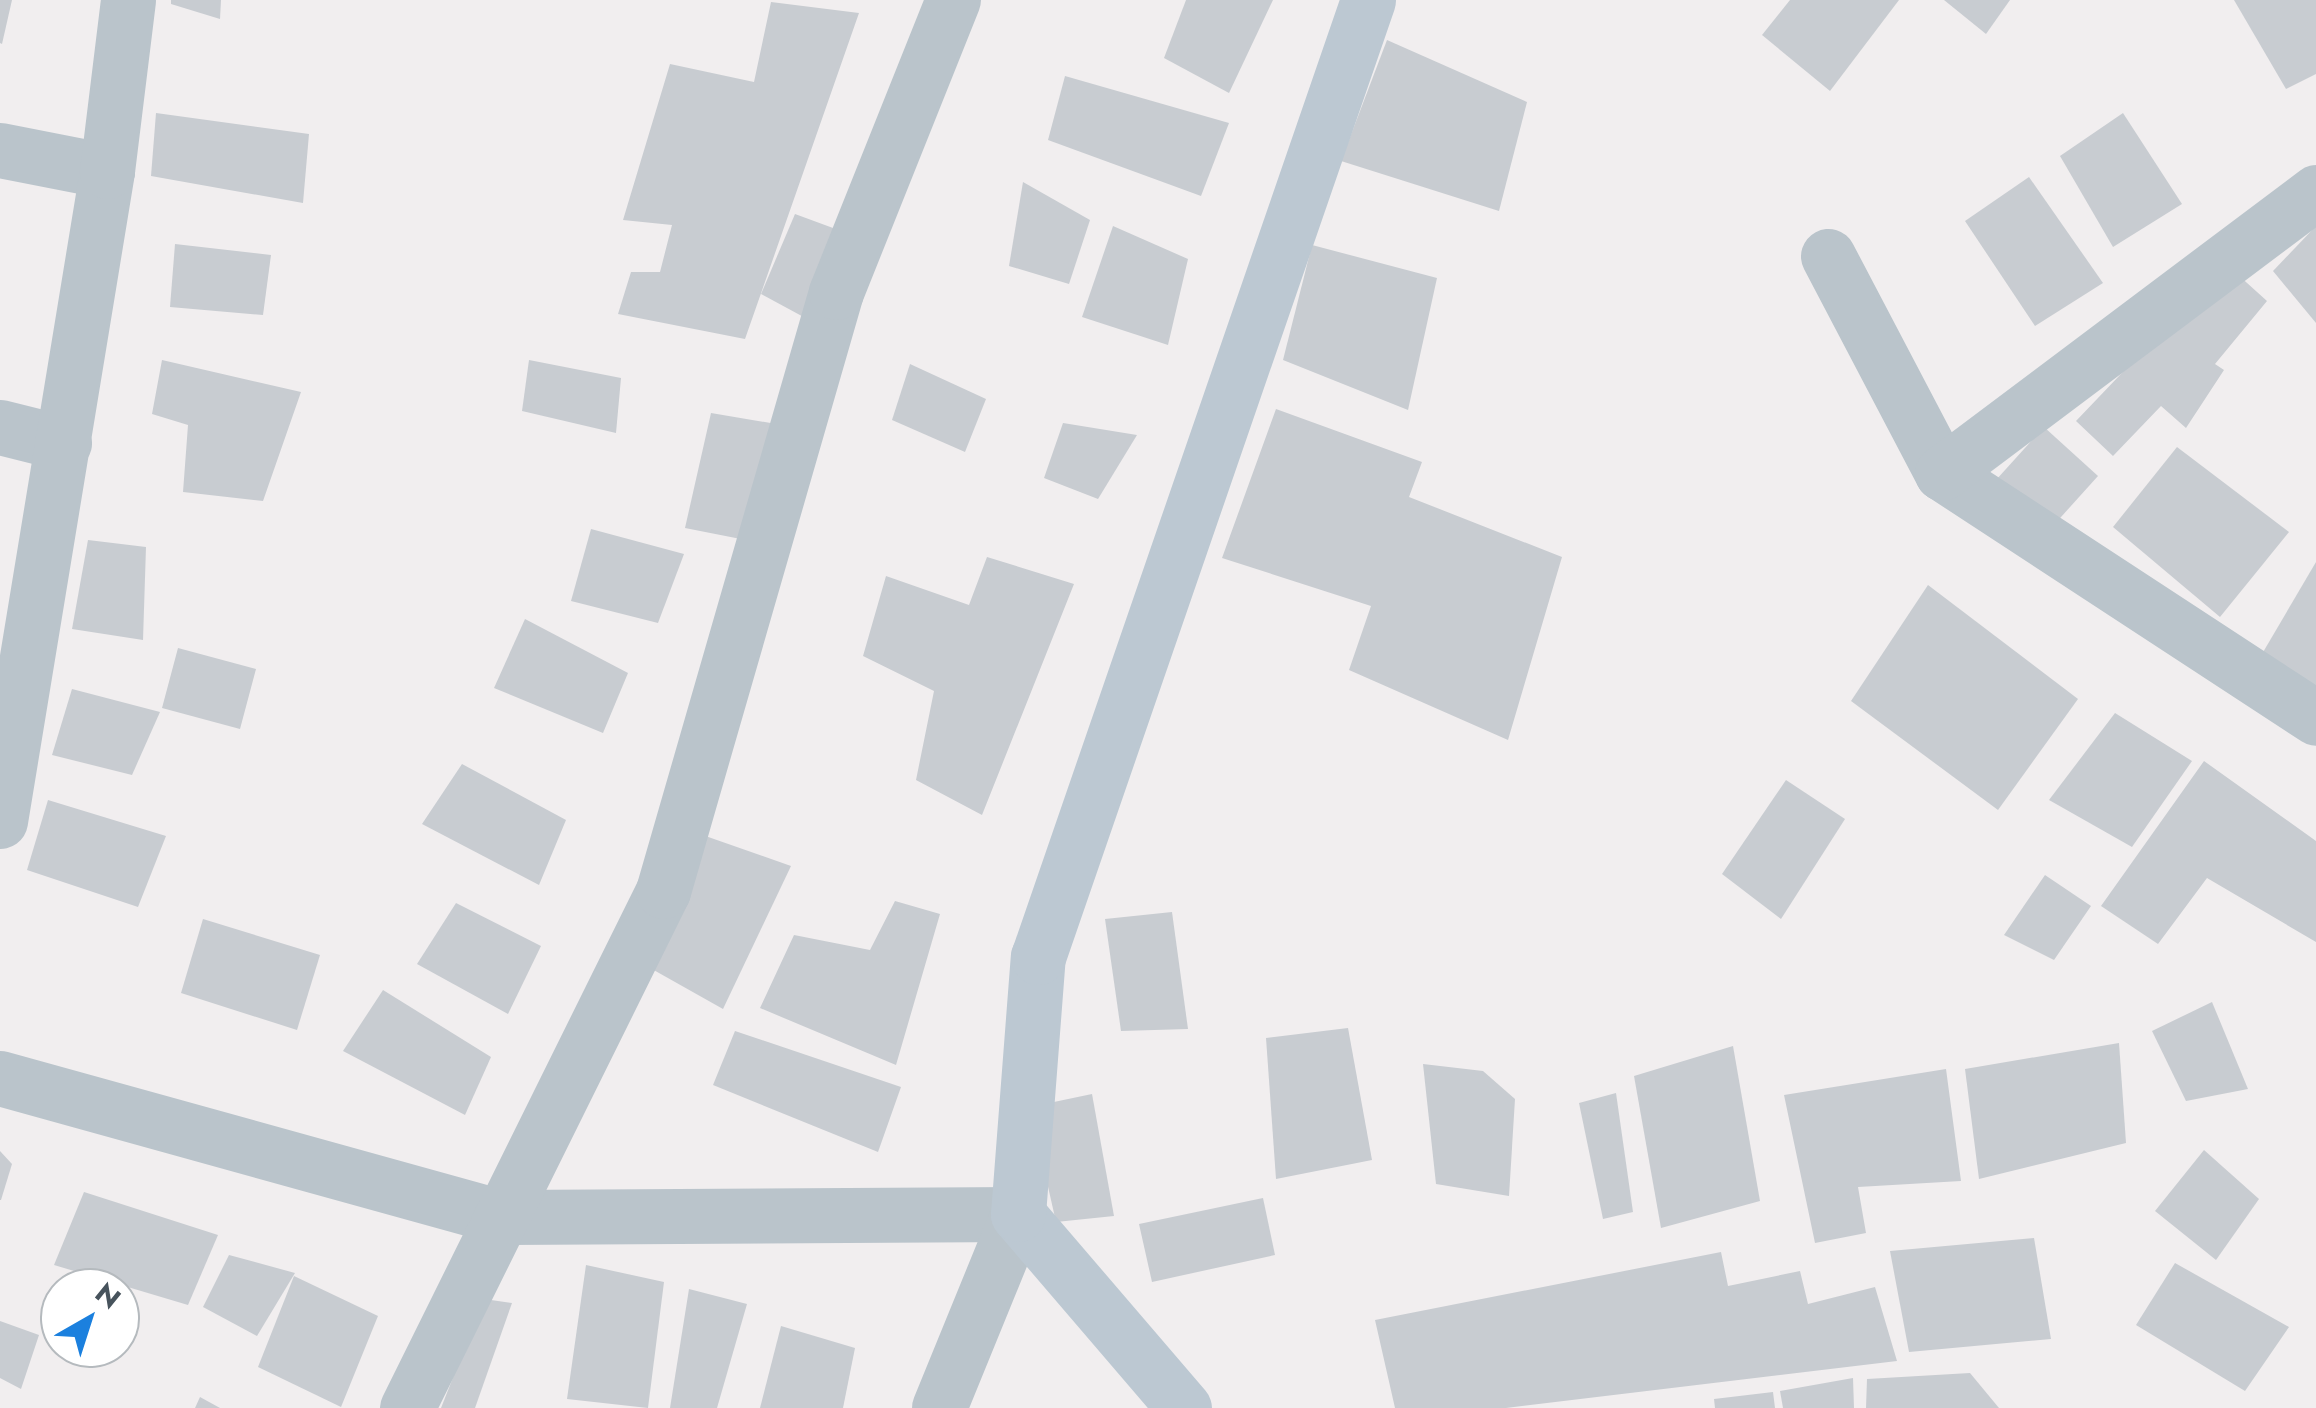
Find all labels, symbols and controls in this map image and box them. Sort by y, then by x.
north arrow [40,1268,140,1368]
text: N [86,1273,129,1319]

